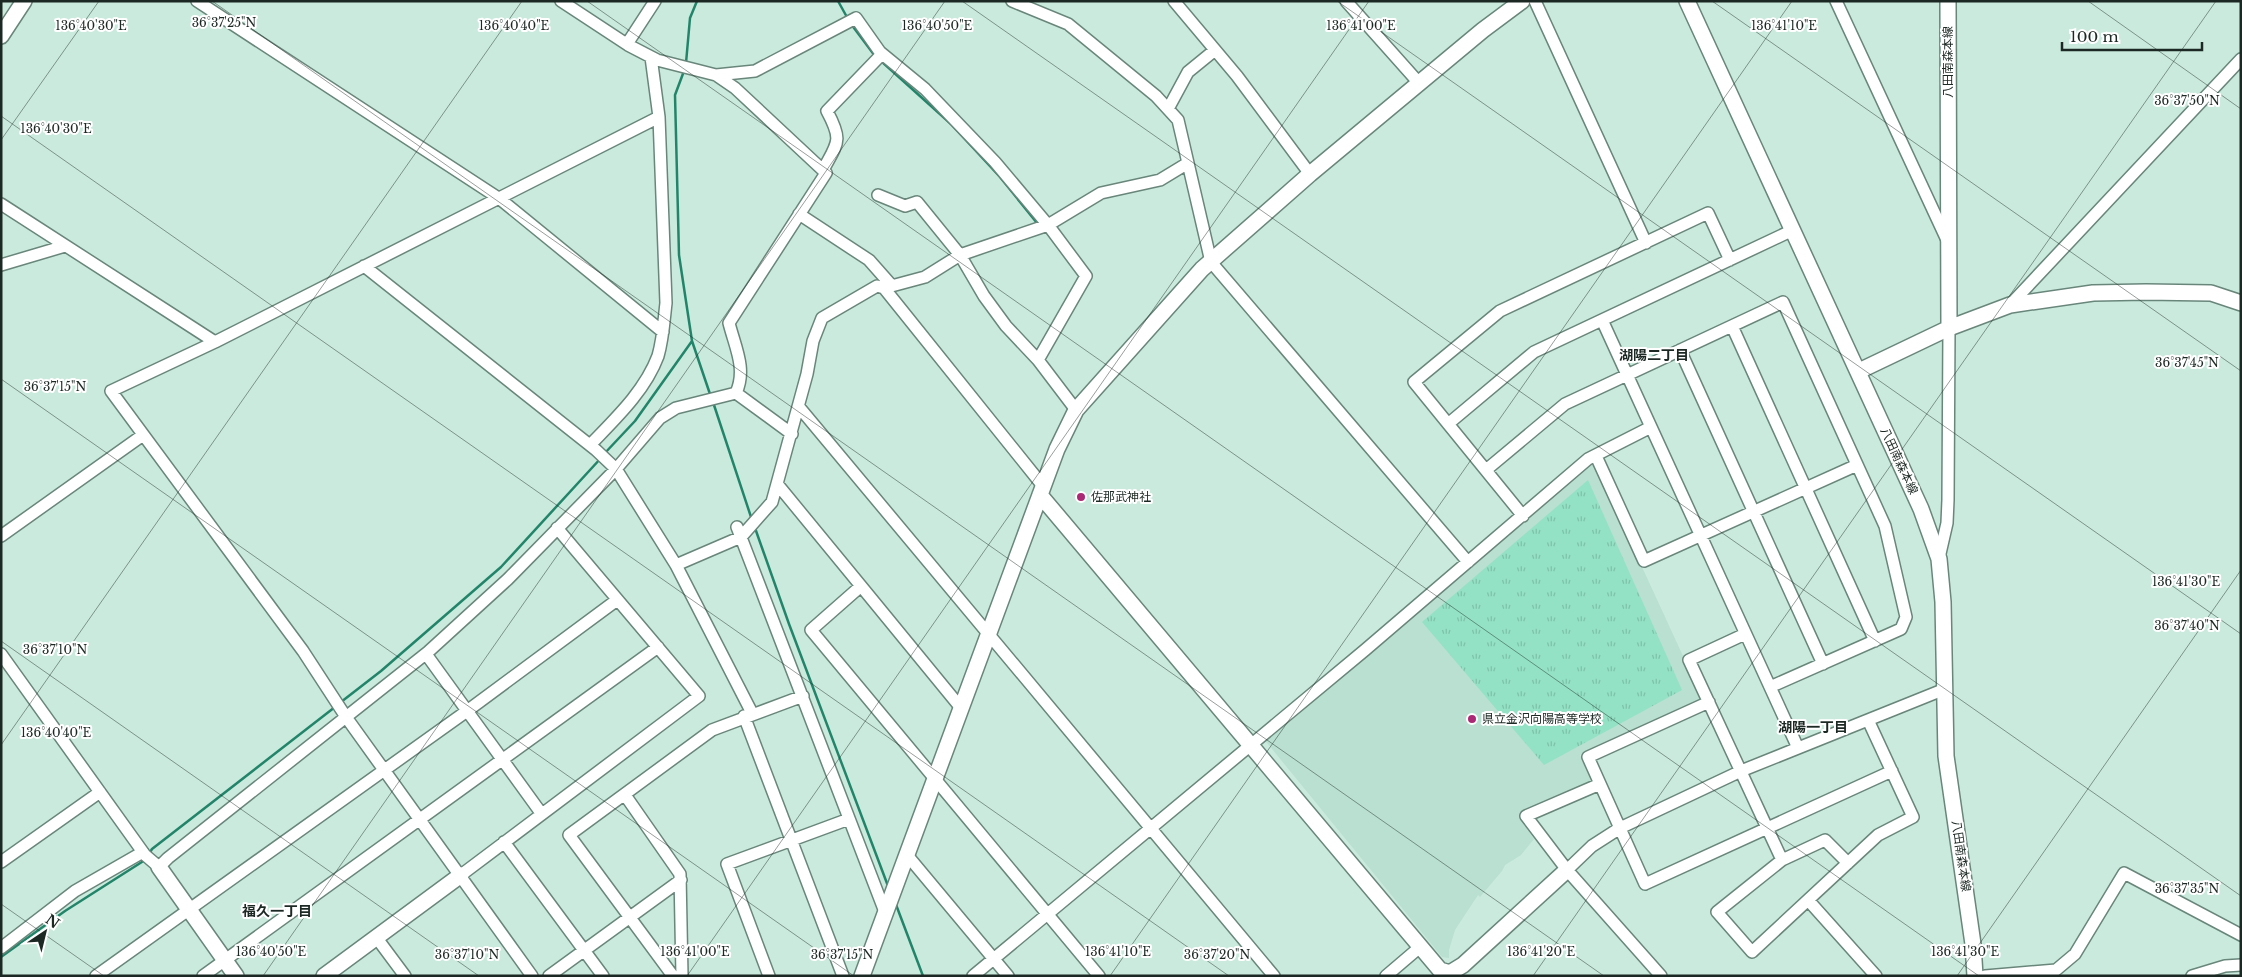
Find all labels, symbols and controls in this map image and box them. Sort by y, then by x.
text: 36°37'25"N [192,15,257,30]
text: 136°40'30"E [55,18,127,33]
text: 136°40'40"E [479,18,550,33]
text: 136°40'50"E [902,18,973,33]
text: 136°41'00"E [1326,18,1396,33]
text: 136°41'10"E [1751,18,1817,33]
scale bar [2062,20,2202,52]
street label: 八田南森本線 [1940,26,1955,98]
text: 100 m [2070,27,2119,46]
text: 36°37'50"N [2154,93,2220,108]
text: 136°40'30"E [20,121,92,136]
district label: 湖陽二丁目 [1619,346,1689,364]
text: 36°37'45"N [2155,355,2219,370]
text: 36°37'15"N [24,379,87,394]
street label: 八田南森本線 [1877,425,1921,497]
place label: 佐那武神社 [1091,489,1151,504]
marker: 佐那武神社 [1075,491,1087,503]
text: 136°41'30"E [2152,574,2220,589]
text: 36°37'40"N [2154,618,2220,633]
text: 36°37'10"N [23,642,87,657]
place label: 県立金沢向陽高等学校 [1482,711,1602,726]
marker: 県立金沢向陽高等学校 [1466,713,1478,725]
district label: 湖陽一丁目 [1778,718,1848,736]
text: 136°40'40"E [21,725,92,740]
street label: 八田南森本線 [1949,819,1974,893]
text: 36°37'35"N [2155,881,2220,896]
district label: 福久一丁目 [242,902,312,920]
north arrow [20,907,70,957]
text: N [42,910,63,933]
text: 136°40'50"E [236,944,307,959]
text: 136°41'00"E [660,944,730,959]
text: 136°41'10"E [1085,944,1151,959]
text: 136°41'20"E [1507,944,1575,959]
text: 136°41'30"E [1931,944,1999,959]
text: 36°37'10"N [435,947,499,962]
text: 36°37'15"N [811,947,874,962]
text: 36°37'20"N [1184,947,1250,962]

